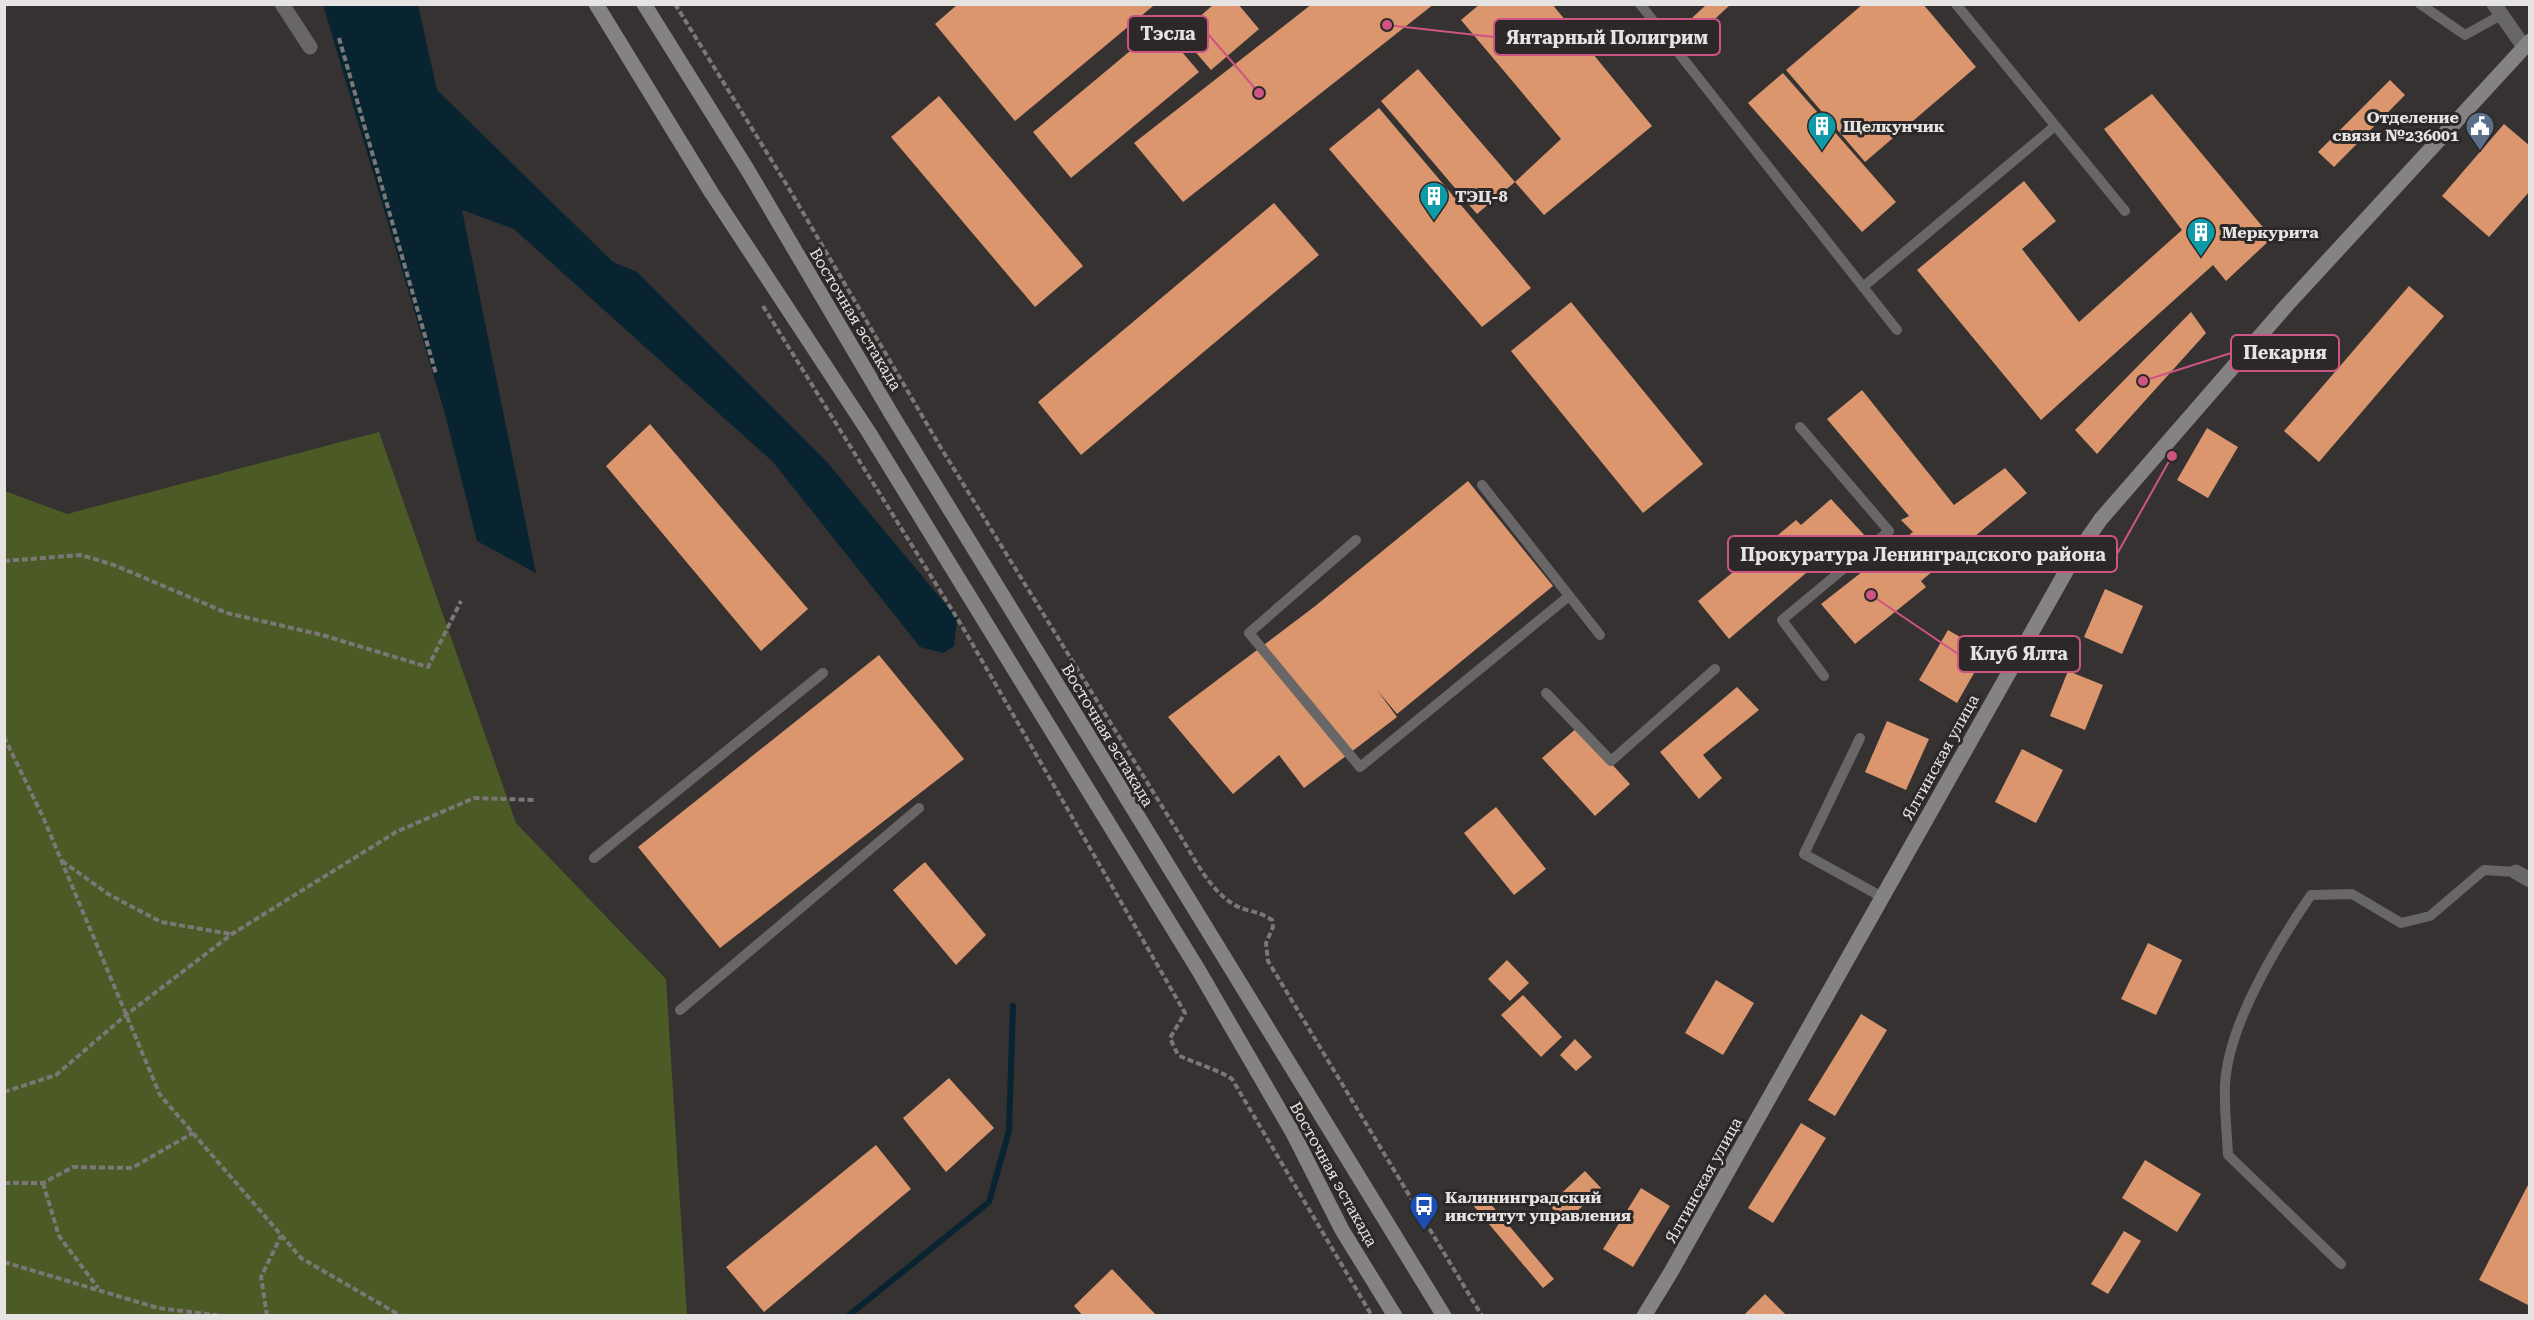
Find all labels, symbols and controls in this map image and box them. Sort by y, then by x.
callout: Тэсла [1128,16,1208,52]
callout: Янтарный Полигрим [1494,19,1720,55]
text: Тэсла [1140,23,1196,44]
text: Янтарный Полигрим [1506,27,1708,48]
place label: Отделение связи №236001 [2332,108,2459,145]
building icon: Щелкунчик [1806,110,1838,152]
public building icon: Отделение связи №236001 [2464,110,2496,152]
place label: Щелкунчик [1843,117,1945,136]
building icon: ТЭЦ-8 [1418,180,1450,222]
place label: ТЭЦ-8 [1455,187,1508,206]
building icon: Меркурита [2185,216,2217,258]
place label: Меркурита [2222,223,2319,242]
street label: Восточная эстакада [805,245,906,394]
callout: Пекарня [2231,335,2339,371]
text: Пекарня [2243,342,2327,363]
callout: Прокуратура Ленинградского района [1728,536,2117,572]
text: Прокуратура Ленинградского района [1740,544,2106,565]
callout: Клуб Ялта [1958,636,2080,672]
text: Клуб Ялта [1970,643,2068,664]
street label: Восточная эстакада [1057,661,1158,810]
street label: Ялтинская улица [1898,691,1983,823]
street label: Восточная эстакада [1286,1098,1382,1250]
street label: Ялтинская улица [1661,1114,1746,1246]
place label: Калининградский институт управления [1445,1188,1631,1225]
bus stop icon: Калининградский институт управления [1408,1190,1440,1232]

